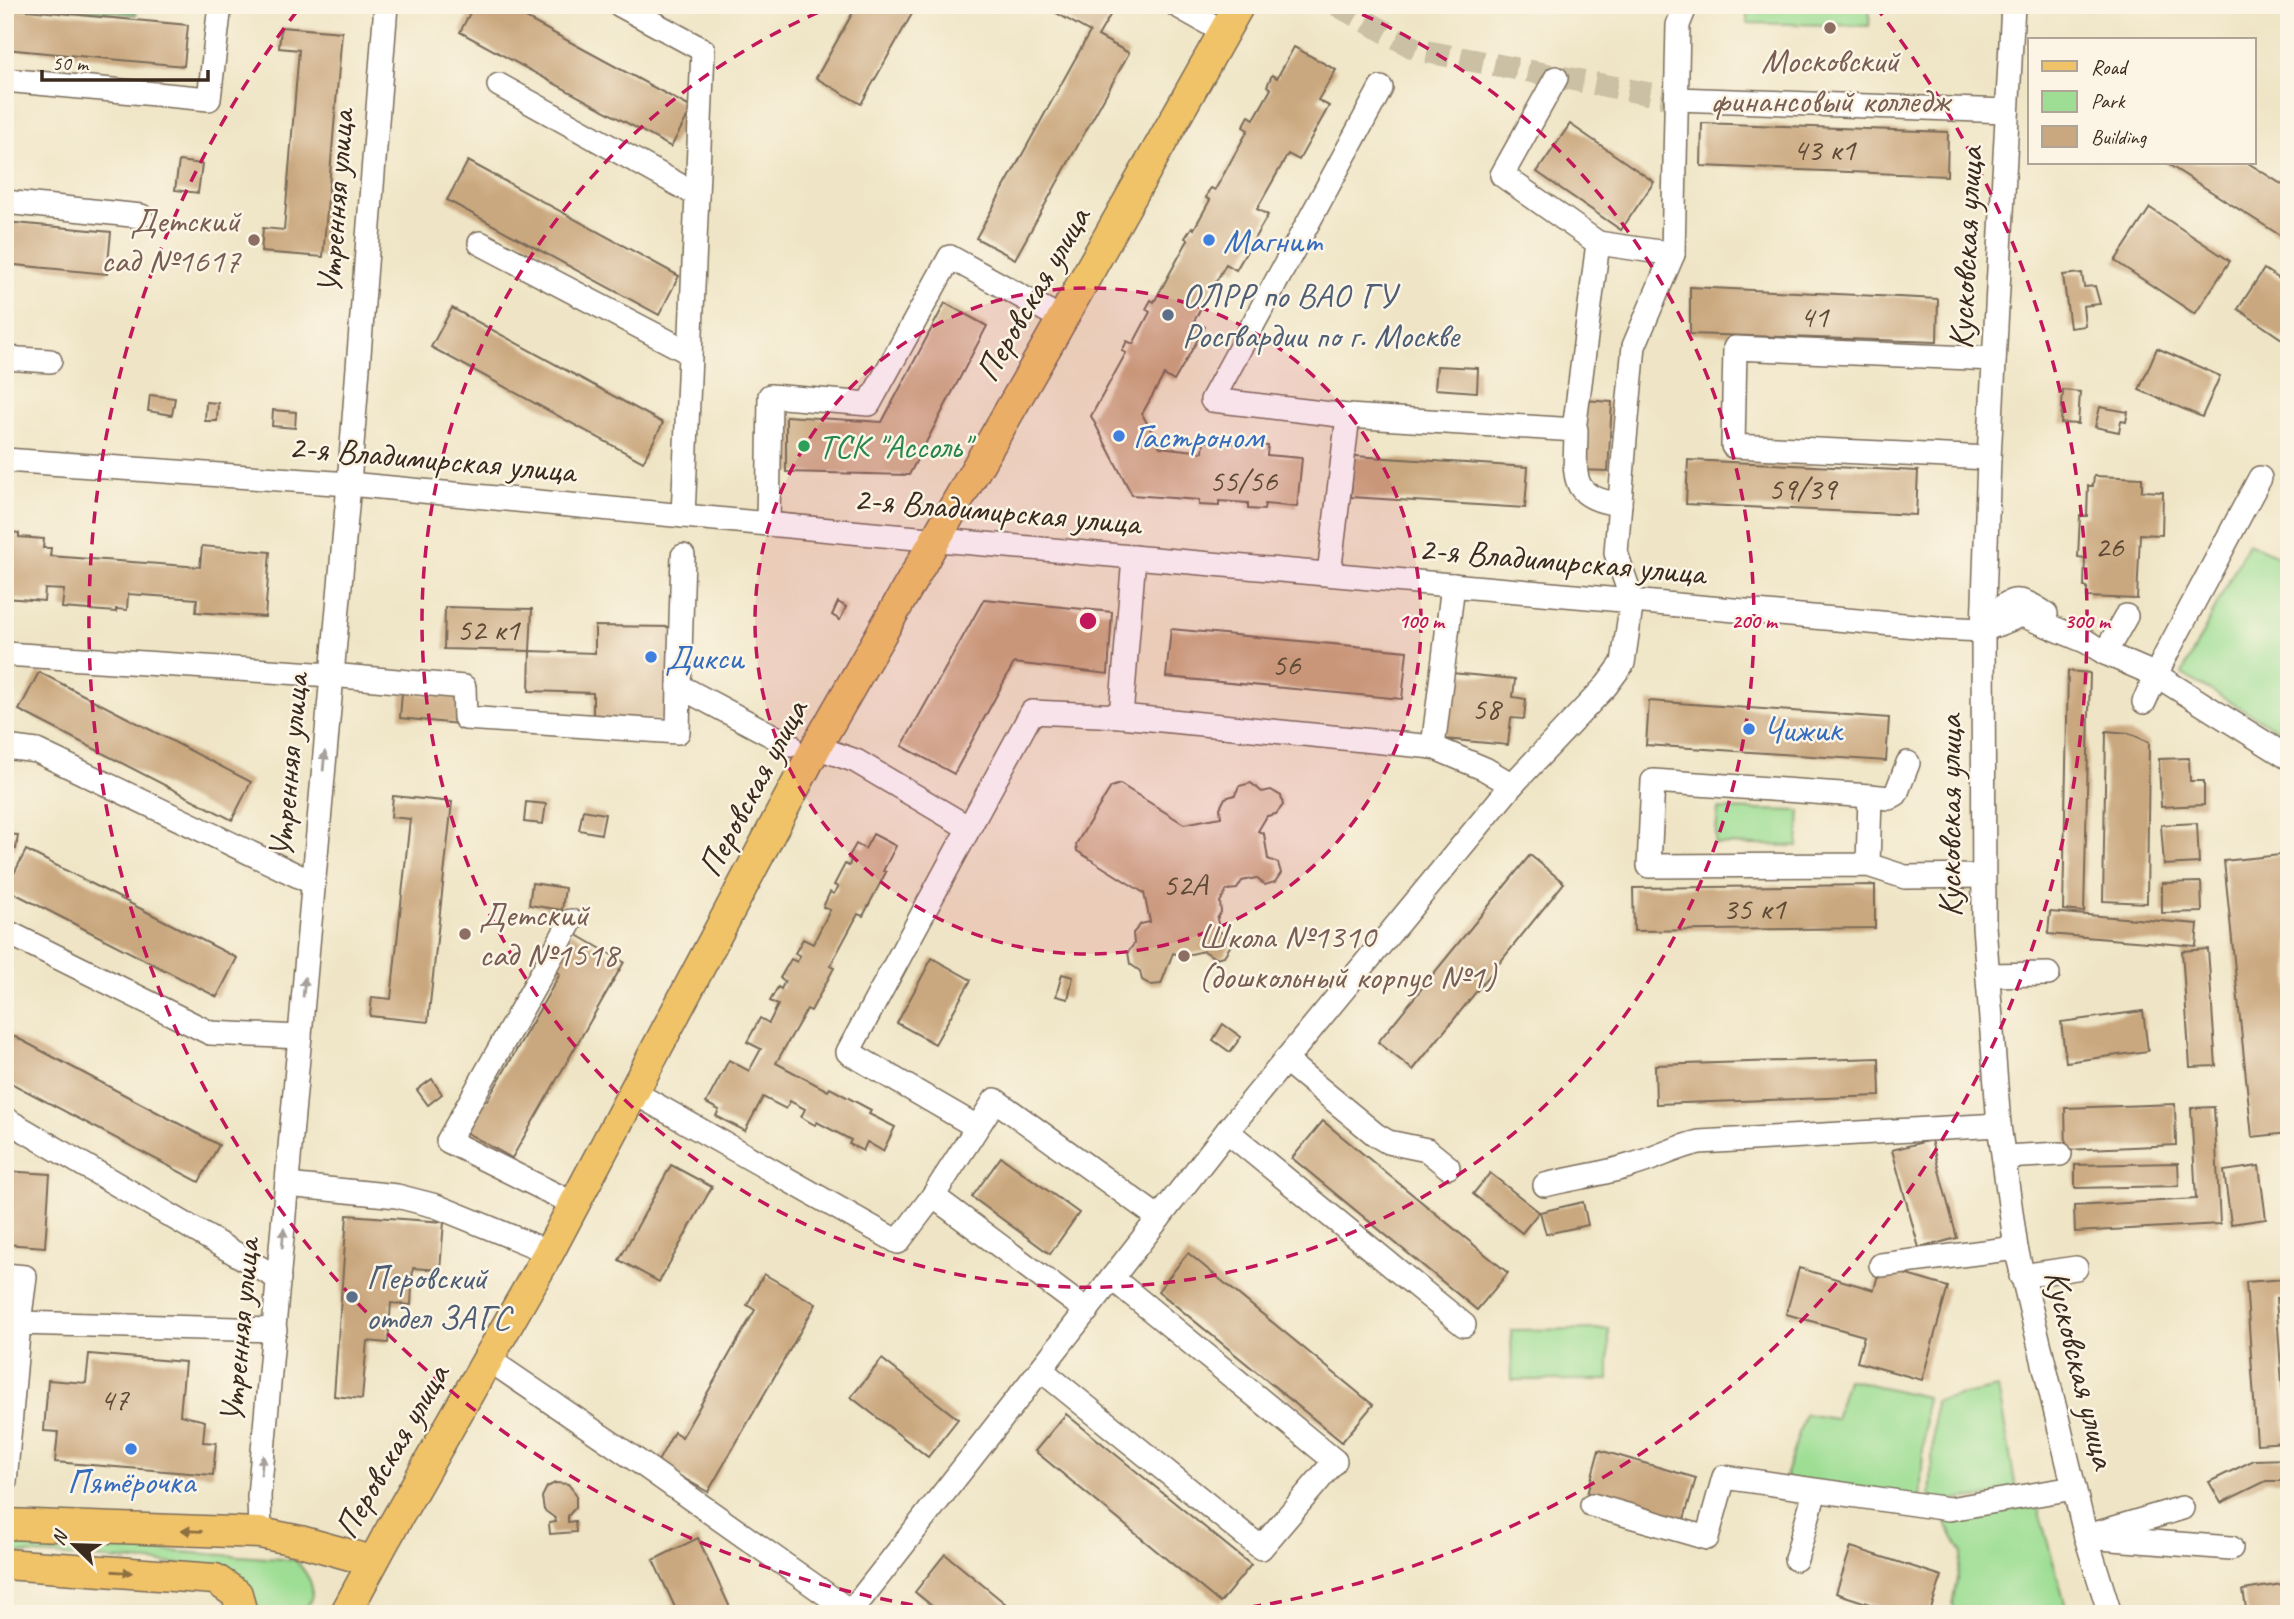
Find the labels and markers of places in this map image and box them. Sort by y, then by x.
marker: Московский финансовый колледж [1822,20,1838,36]
place label: Московский финансовый колледж [1711,38,1952,123]
place label: Детский сад №1617 [101,198,242,283]
place label: Магнит [1223,218,1324,263]
marker: Детский сад №1617 [246,232,262,248]
marker: Магнит [1201,232,1217,248]
place label: ОЛРР по ВАО ГУ Росгвардии по г. Москве [1182,273,1461,358]
marker: ОЛРР по ВАО ГУ Росгвардии по г. Москве [1160,307,1176,323]
place label: Гастроном [1133,414,1266,459]
place label: ТСК "Ассоль" [818,424,977,469]
marker: Гастроном [1111,428,1127,444]
marker: ТСК "Ассоль" [796,438,812,454]
centre of rings [1076,609,1100,633]
place label: Дикси [665,635,746,680]
marker: Дикси [643,649,659,665]
place label: Чижик [1763,707,1845,752]
marker: Чижик [1741,721,1757,737]
place label: Детский сад №1518 [479,892,621,977]
place label: Школа №1310 (дошкольный корпус №1) [1198,914,1498,999]
marker: Детский сад №1518 [457,926,473,942]
marker: Школа №1310 (дошкольный корпус №1) [1176,948,1192,964]
place label: Перовский отдел ЗАГС [366,1255,514,1340]
marker: Перовский отдел ЗАГС [344,1289,360,1305]
marker: Пятёрочка [123,1441,139,1457]
place label: Пятёрочка [67,1459,197,1504]

